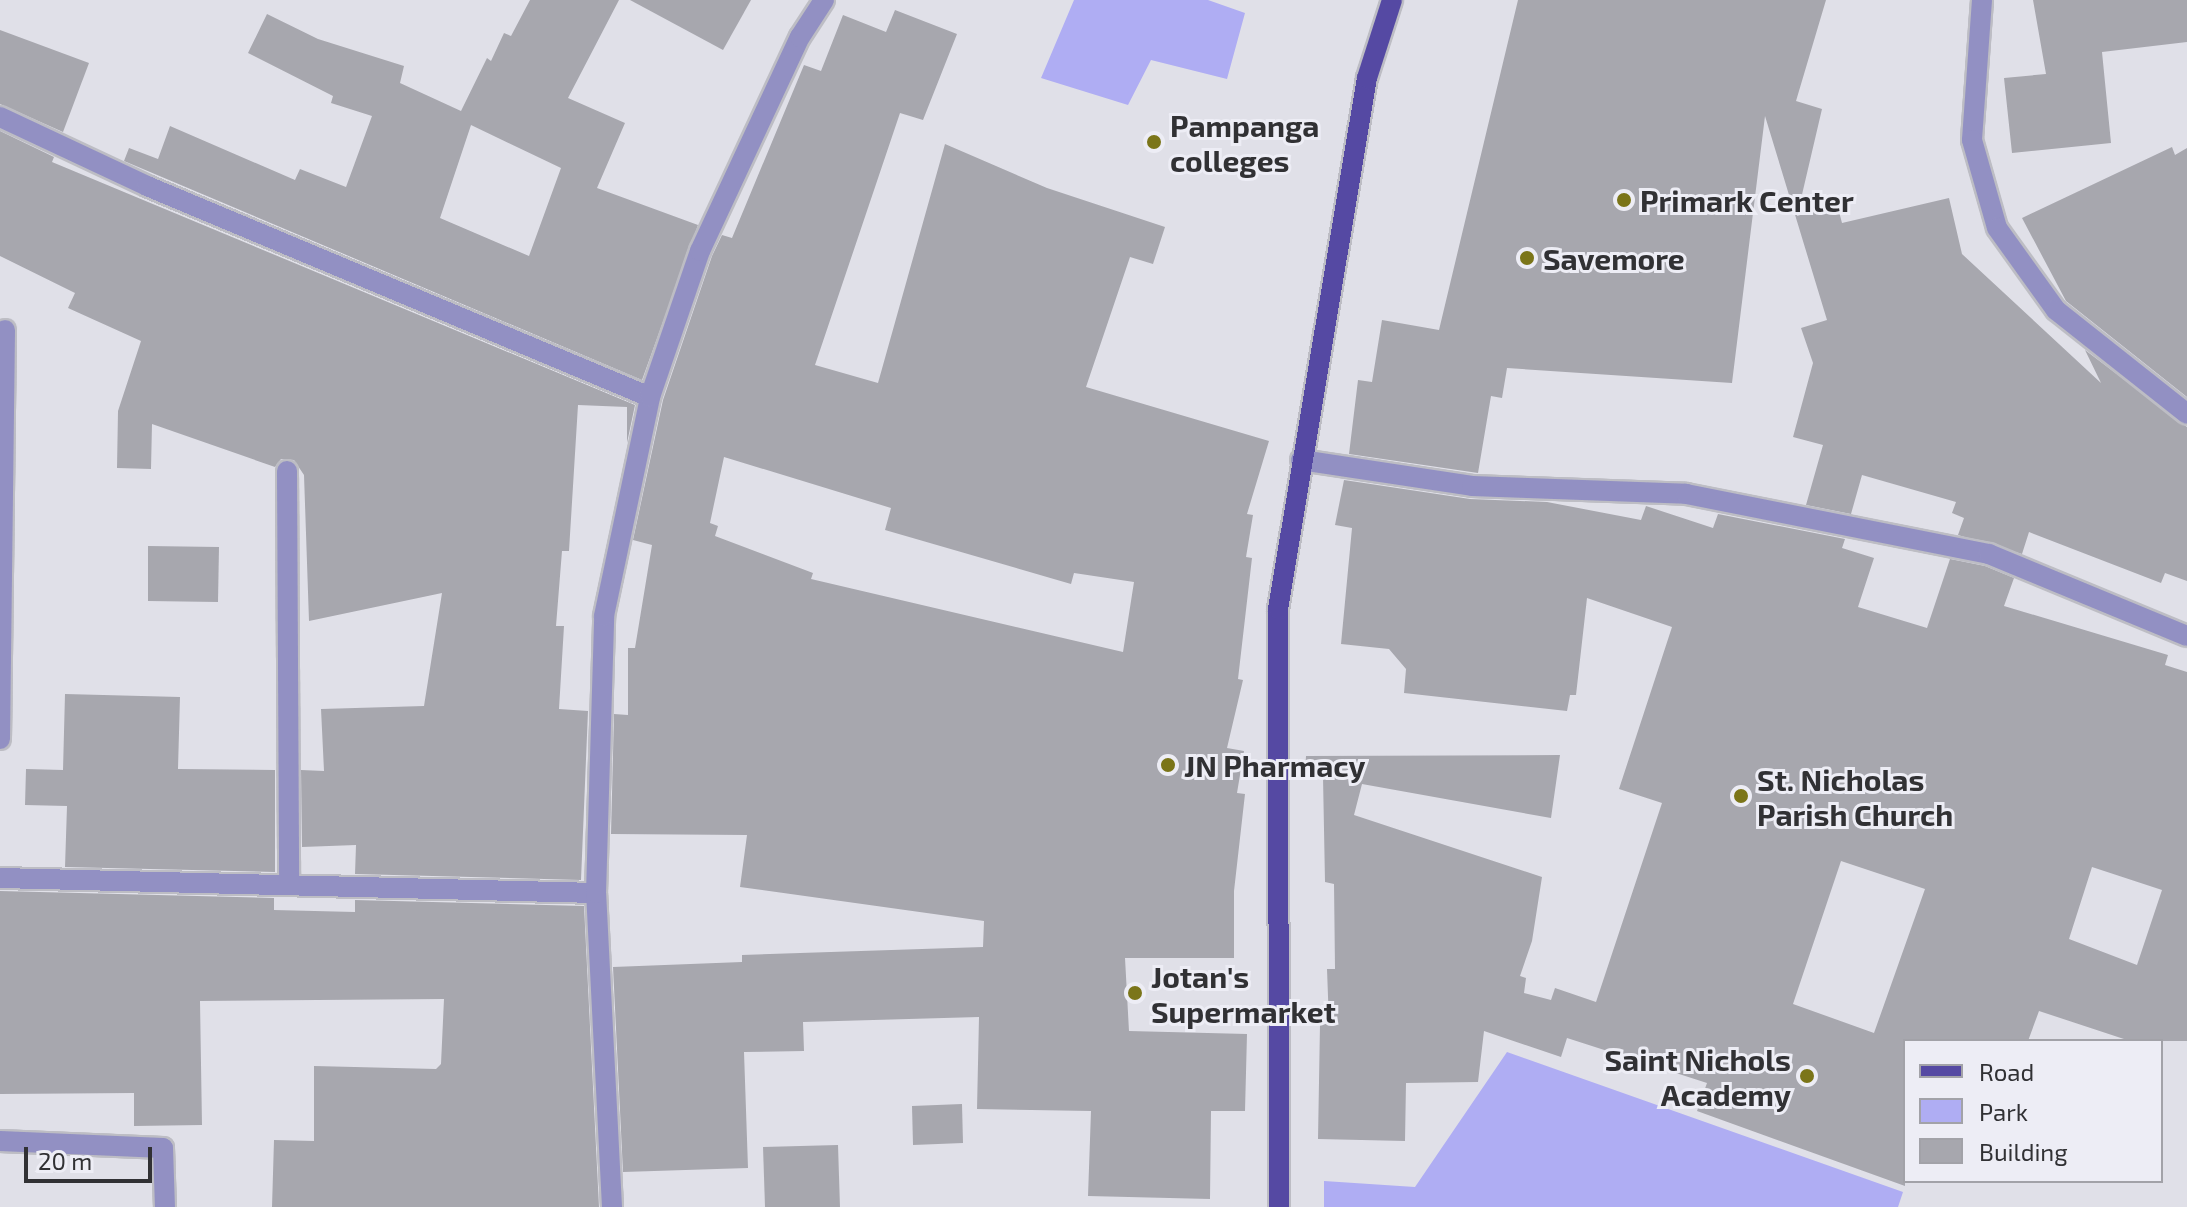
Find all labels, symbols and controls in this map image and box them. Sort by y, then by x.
place label: Pampanga colleges [1170,107,1319,178]
marker: Pampanga colleges [1145,133,1163,151]
place label: Primark Center [1640,182,1854,218]
marker: Primark Center [1615,191,1633,209]
place label: Savemore [1543,240,1685,276]
marker: Savemore [1518,249,1536,267]
place label: JN Pharmacy [1184,747,1366,783]
marker: JN Pharmacy [1159,756,1177,774]
place label: St. Nicholas Parish Church [1757,761,1953,832]
marker: St. Nicholas Parish Church [1732,787,1750,805]
place label: Jotan's Supermarket [1151,958,1336,1028]
marker: Jotan's Supermarket [1126,984,1144,1002]
legend [1903,1039,2163,1183]
place label: Saint Nichols Academy [1605,1041,1791,1112]
text: Road [1979,1057,2034,1086]
marker: Saint Nichols Academy [1798,1067,1816,1085]
text: Park [1979,1097,2028,1126]
scale bar [28,1131,156,1181]
text: Building [1979,1137,2068,1166]
text: 20 m [38,1146,92,1175]

